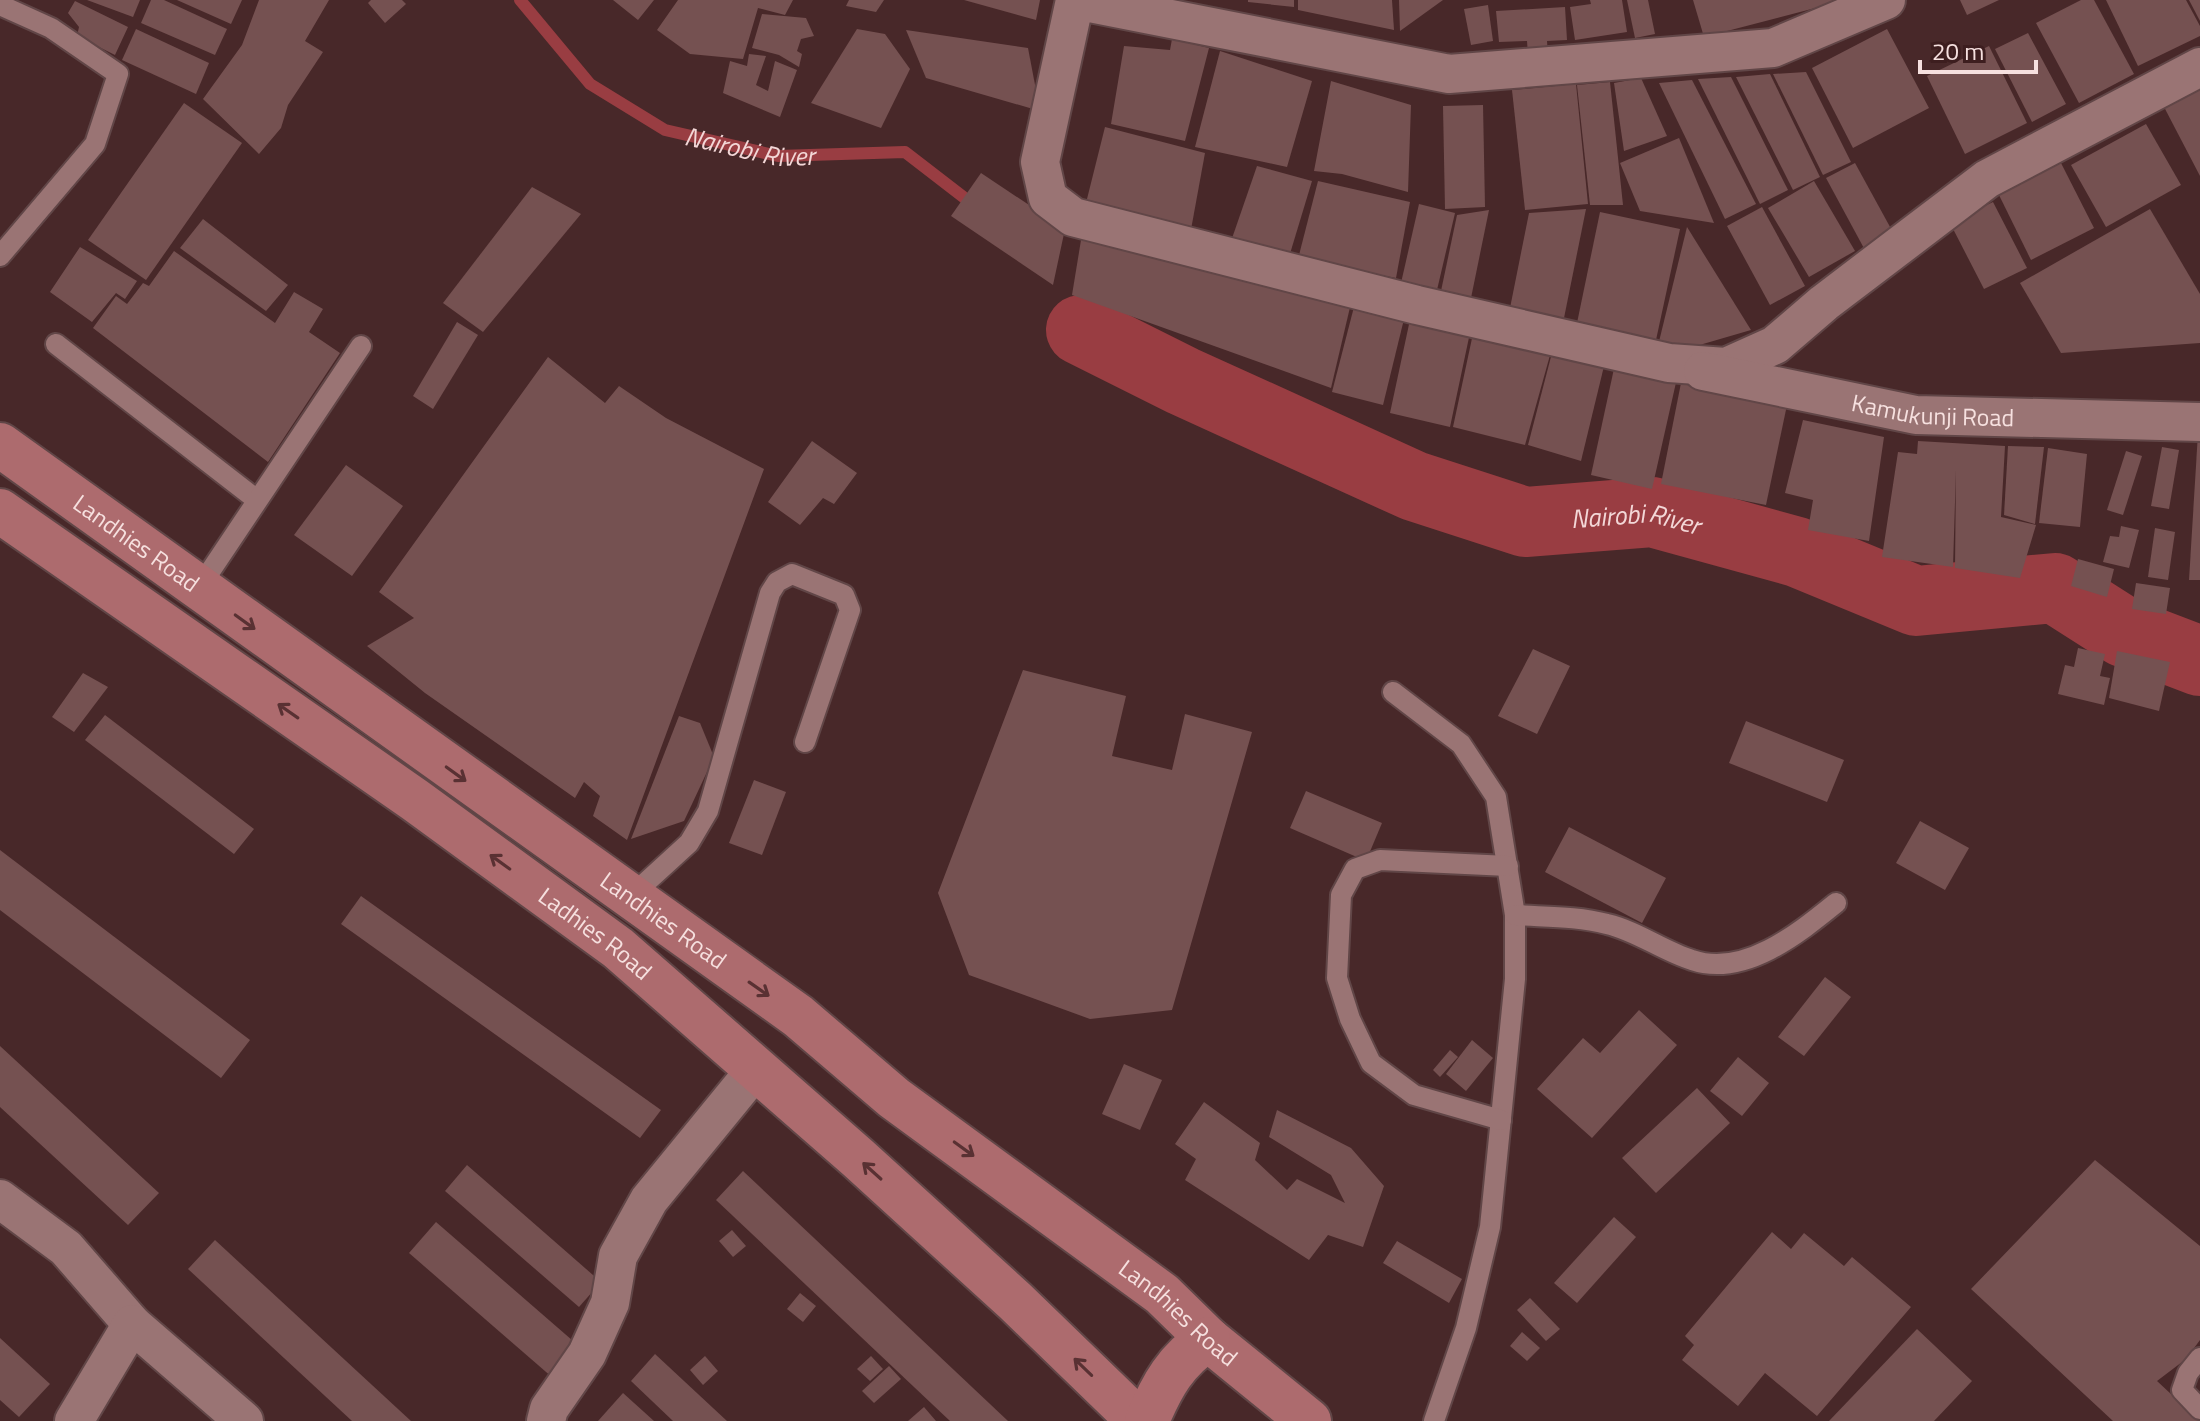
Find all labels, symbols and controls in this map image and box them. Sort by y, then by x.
scale bar [1920,24,2036,74]
text: 20 m [1932,33,1984,69]
water label: Nairobi River [681,116,818,176]
street label: Kamukunji Road [1848,384,2015,435]
street label: Landhies Road [66,485,207,600]
water label: Nairobi River [1569,493,1708,545]
one-way arrow [233,613,255,630]
one-way arrow [277,703,299,719]
one-way arrow [444,765,466,782]
one-way arrow [489,854,511,870]
street label: Landhies Road [593,862,734,978]
street label: Ladhies Road [531,878,660,988]
one-way arrow [748,981,770,997]
one-way arrow [953,1140,974,1157]
one-way arrow [862,1162,882,1180]
street label: Landhies Road [1111,1250,1246,1374]
one-way arrow [1073,1357,1093,1376]

